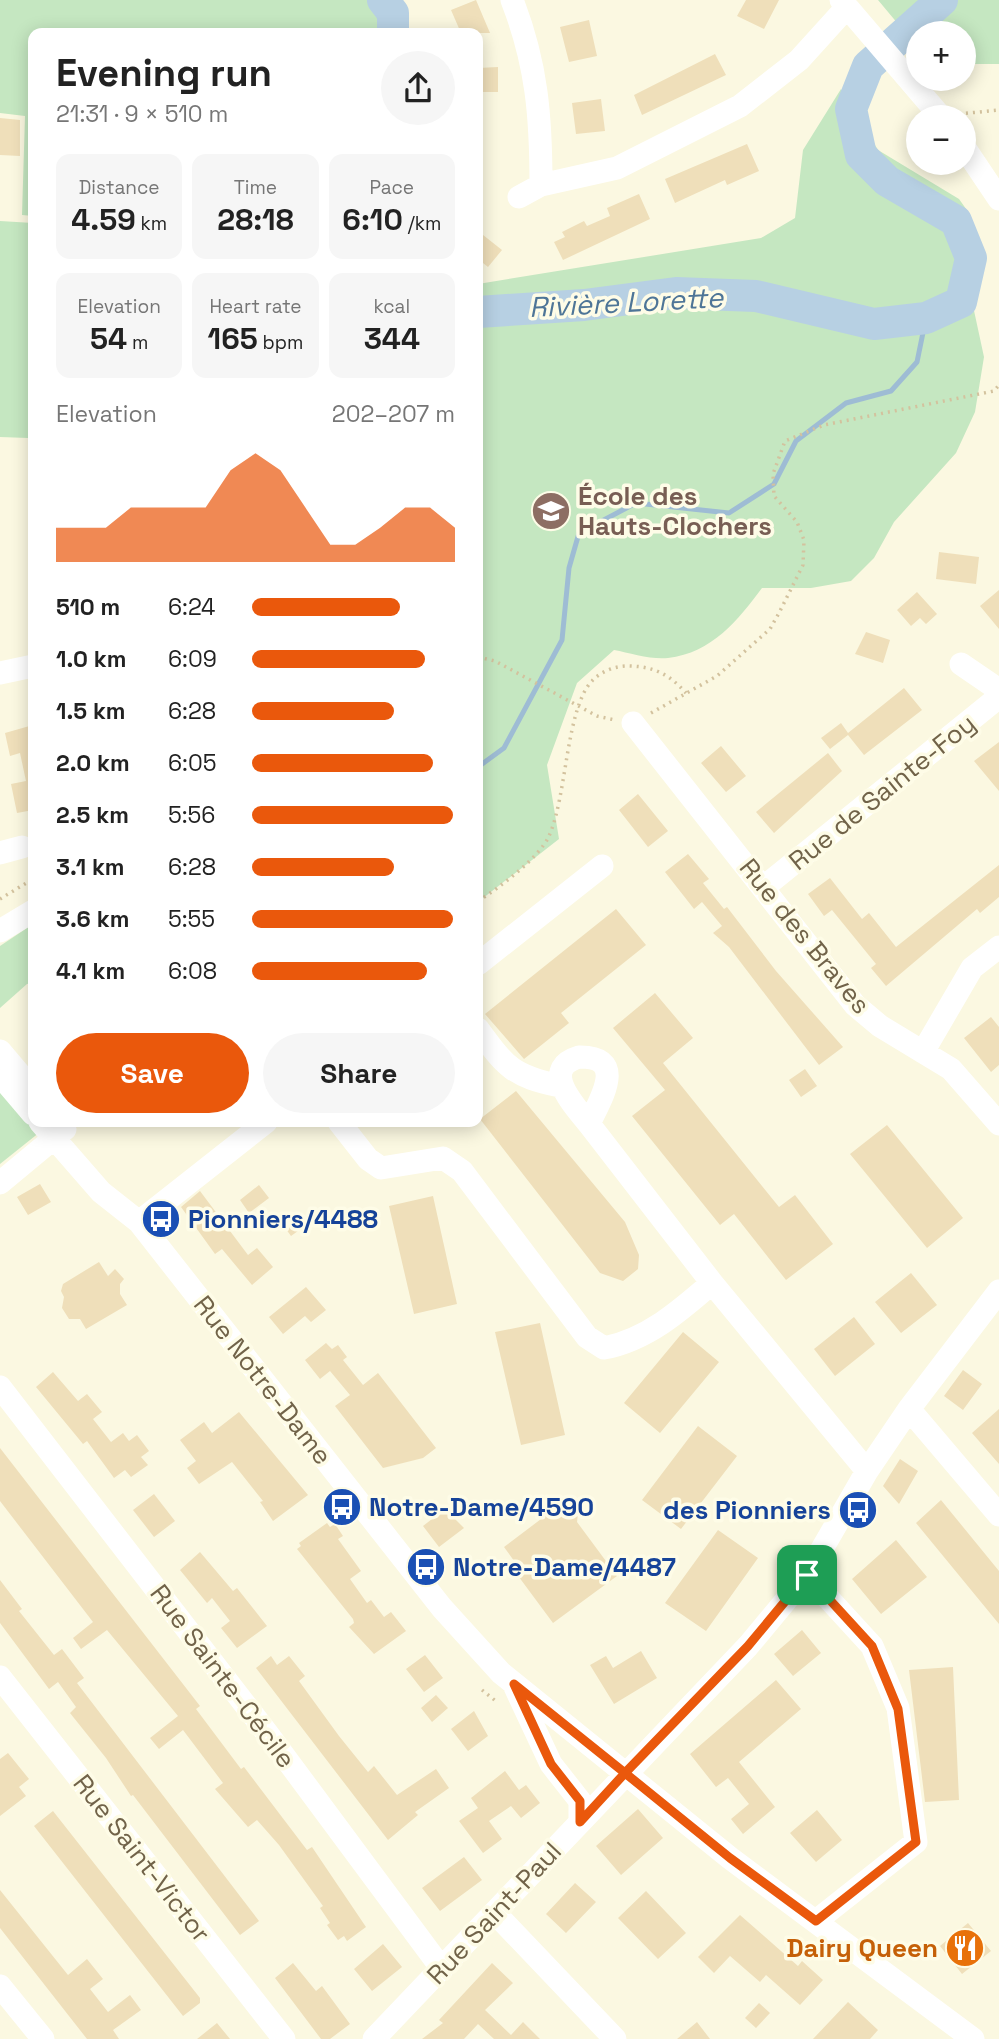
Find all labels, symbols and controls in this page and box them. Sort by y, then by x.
map controls [906,21,976,175]
button: + [906,21,976,91]
text: Evening run [56,49,272,97]
button: share [381,51,455,125]
text: 21:31 · 9 × 510 m [56,99,228,129]
button: − [906,105,976,175]
text: Distance [79,175,160,200]
text: Time [234,175,277,200]
text: Pace [370,175,414,200]
text: 4.59 [71,200,136,239]
text: 28:18 [217,200,294,239]
text: 6:10 [342,200,403,239]
text: km [136,211,167,236]
text: /km [403,211,441,236]
water label: Rivière Lorette [528,279,725,325]
text: Elevation [78,294,161,319]
text: Heart rate [209,294,302,319]
text: kcal [373,294,410,319]
text: 54 [90,319,127,358]
text: 165 [208,319,258,358]
text: 344 [364,319,420,358]
text: m [127,330,148,355]
text: bpm [258,330,303,355]
text: Elevation [56,399,157,429]
text: 202–207 m [332,399,455,429]
place label: École des Hauts-Clochers [578,479,772,543]
school or university icon: École des Hauts-Clochers [530,490,572,532]
text: 510 m [56,592,120,622]
text: 6:24 [168,592,215,622]
text: 1.0 km [56,644,126,674]
text: 6:09 [168,644,217,674]
text: 1.5 km [56,696,126,726]
text: 6:28 [168,696,216,726]
street label: Rue de Sainte-Foy [782,706,982,878]
text: 2.0 km [56,748,130,778]
text: 6:05 [168,748,216,778]
text: 2.5 km [56,800,129,830]
text: 5:56 [168,800,215,830]
street label: Rue des Braves [732,851,878,1021]
text: 3.1 km [56,852,125,882]
text: 6:28 [168,852,216,882]
text: 3.6 km [56,904,129,934]
text: 5:55 [168,904,215,934]
text: 4.1 km [56,956,125,986]
text: 6:08 [168,956,217,986]
button: Save [56,1033,249,1113]
button: Share [263,1033,455,1113]
bus stop icon: Pionniers/4488 [140,1198,182,1240]
place label: Pionniers/4488 [188,1202,378,1236]
street label: Rue Notre-Dame [186,1288,340,1472]
bus stop icon: Notre-Dame/4590 [321,1486,363,1528]
bus stop icon: des Pionniers [837,1489,879,1531]
place label: Notre-Dame/4590 [369,1490,594,1524]
place label: des Pionniers [663,1493,831,1527]
pin [777,1545,837,1605]
bus stop icon: Notre-Dame/4487 [405,1546,447,1588]
place label: Notre-Dame/4487 [453,1550,676,1584]
icon: arrive [788,1556,826,1594]
street label: Rue Sainte-Cécile [143,1577,303,1775]
street label: Rue Saint-Victor [66,1767,218,1949]
street label: Rue Saint-Paul [419,1835,569,1991]
restaurant icon: Dairy Queen [944,1927,986,1969]
place label: Dairy Queen [786,1931,938,1965]

